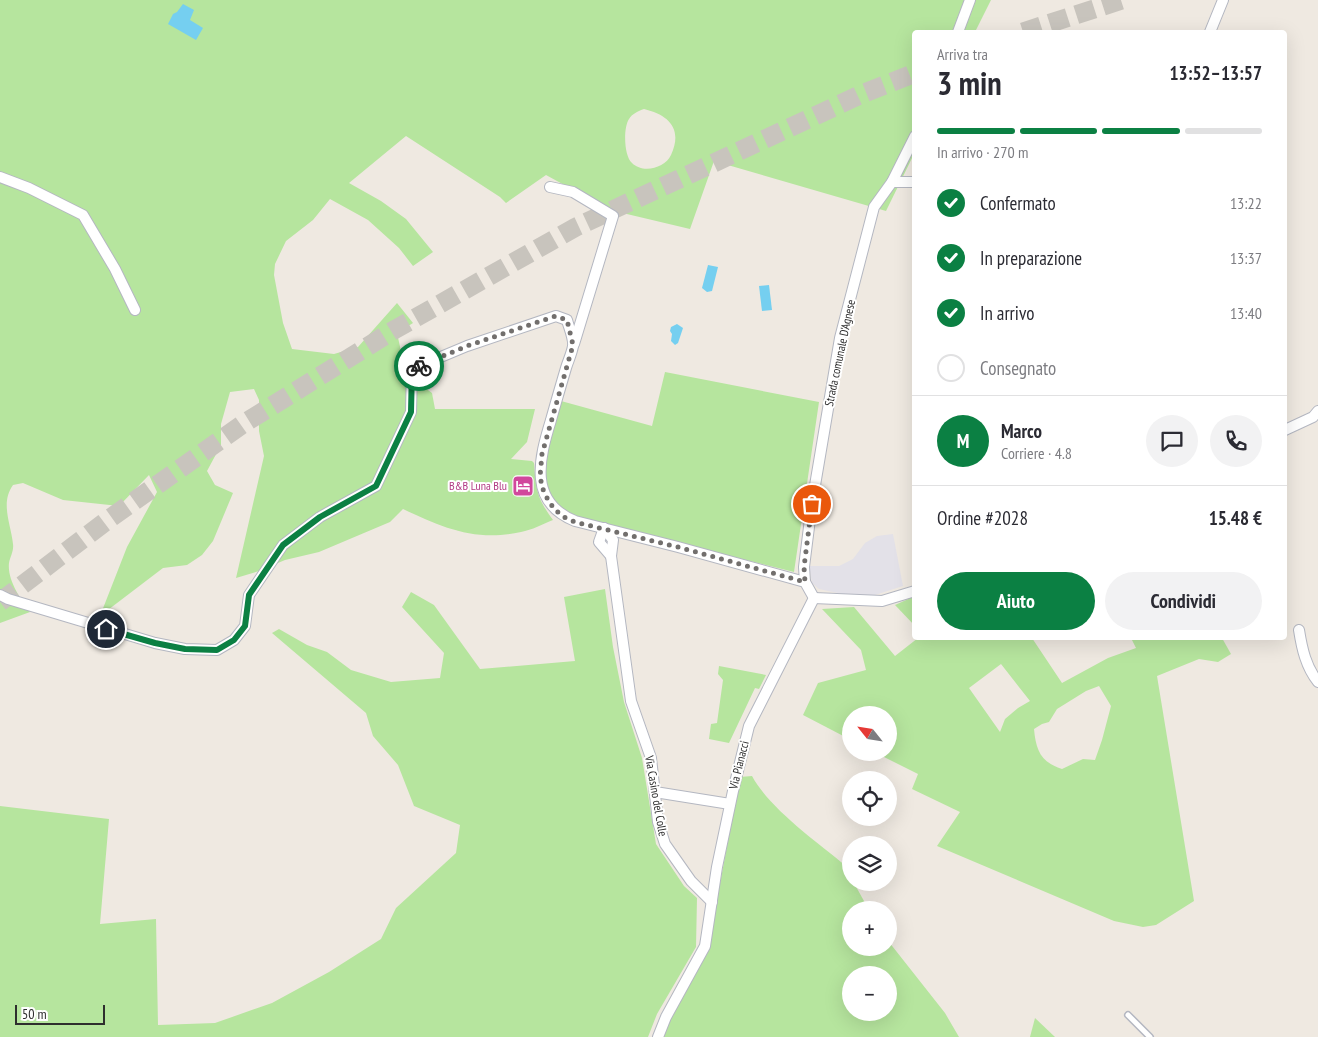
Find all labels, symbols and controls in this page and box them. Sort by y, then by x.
text: Arriva tra [937,44,988,64]
text: 13:52–13:57 [1169,61,1262,85]
text: 3 min [937,62,1002,104]
text: In arrivo · 270 m [937,142,1029,162]
icon: check [937,189,965,217]
text: Confermato [980,191,1056,215]
text: 13:22 [1230,193,1262,213]
icon: check [937,244,965,272]
text: In preparazione [980,246,1082,270]
text: 13:37 [1230,248,1262,268]
street label: Strada comunale D'Agnese [821,298,858,408]
icon: check [937,299,965,327]
text: In arrivo [980,301,1035,325]
text: 13:40 [1230,303,1262,323]
courier [394,341,444,391]
icon: bike [405,352,433,380]
text: Consegnato [980,356,1056,380]
button: chat [1146,415,1198,467]
button: phone [1210,415,1262,467]
text: Marco [1001,419,1042,443]
text: M [957,429,969,453]
text: Corriere · 4.8 [1001,443,1072,463]
hotel icon: B&B Luna Blu [511,474,535,498]
place label: B&B Luna Blu [449,478,507,493]
pin [791,483,833,525]
icon: bag [798,490,826,518]
text: Ordine #2028 [937,506,1028,530]
text: 15.48 € [1209,506,1262,530]
button: Aiuto [937,572,1095,630]
button: Condividi [1105,572,1262,630]
pin [85,608,127,650]
icon: home [92,615,120,643]
north arrow [842,706,898,761]
map controls [842,706,897,1021]
street label: Via Pianacci [725,739,752,792]
street label: Via Casino del Colle [642,753,671,837]
button: locate [842,771,897,826]
button: layers [842,836,897,891]
button: + [842,901,897,956]
button: − [842,966,897,1021]
scale bar [15,1002,105,1025]
text: 50 m [22,1005,47,1023]

